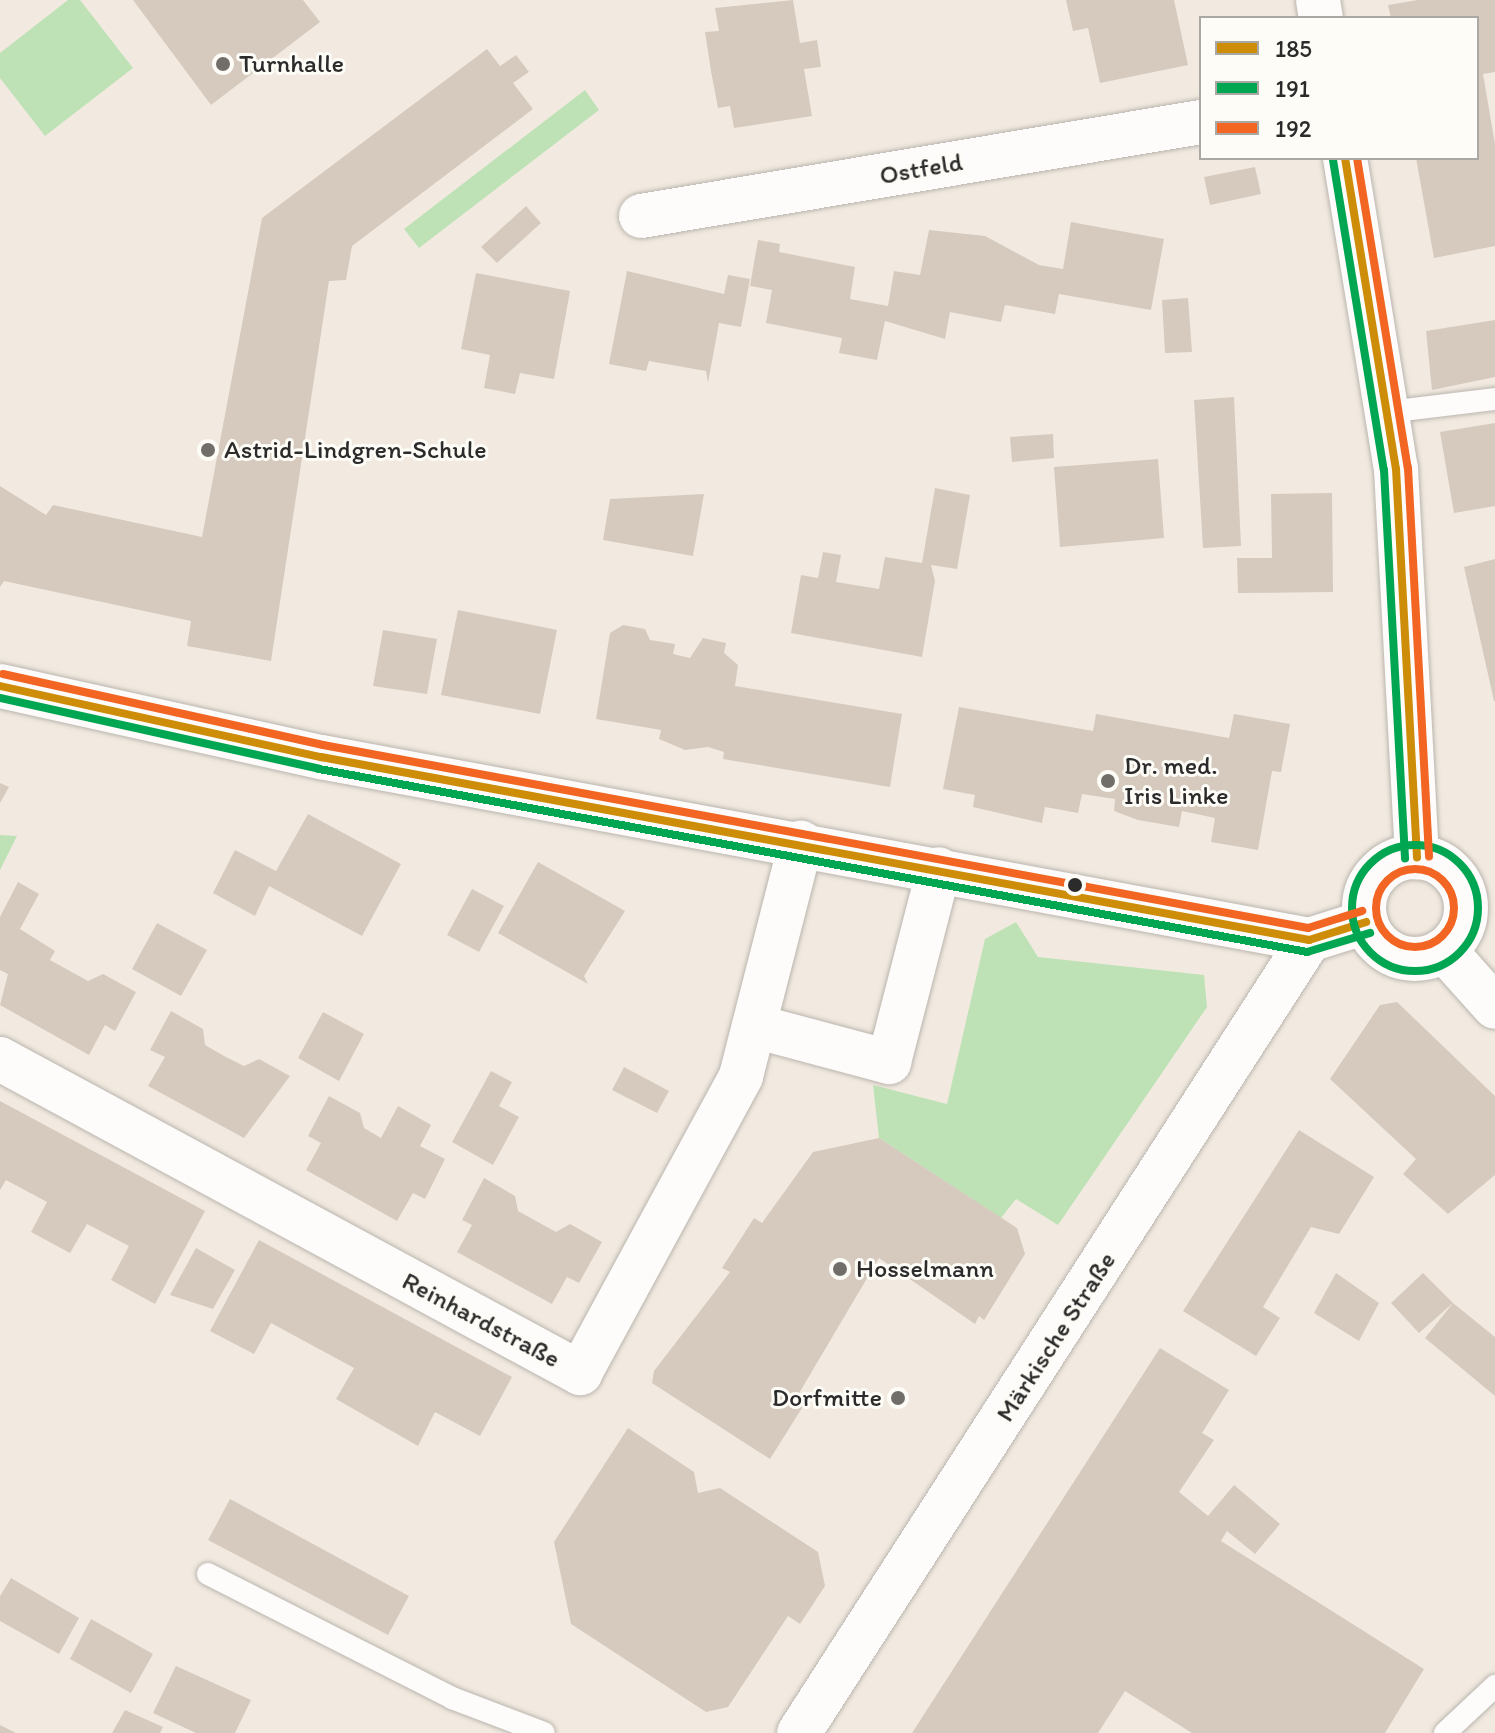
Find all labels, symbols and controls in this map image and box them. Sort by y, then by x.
legend [1199,16,1479,160]
text: 185 [1275,34,1312,63]
place label: Turnhalle [239,48,344,80]
marker: Turnhalle [214,55,232,73]
text: 191 [1275,74,1310,103]
text: 192 [1275,114,1311,143]
street label: Ostfeld [877,146,965,192]
place label: Astrid-Lindgren-Schule [224,434,486,466]
marker: Astrid-Lindgren-Schule [199,441,217,459]
place label: Dr. med. Iris Linke [1124,750,1228,812]
marker: Dr. med. Iris Linke [1099,772,1117,790]
unlabelled marker [1067,877,1083,893]
street label: Märkische Straße [990,1246,1122,1428]
place label: Hosselmann [856,1253,994,1285]
marker: Hosselmann [831,1260,849,1278]
street label: Reinhardstraße [397,1265,565,1375]
place label: Dorfmitte [772,1382,882,1414]
marker: Dorfmitte [889,1389,907,1407]

